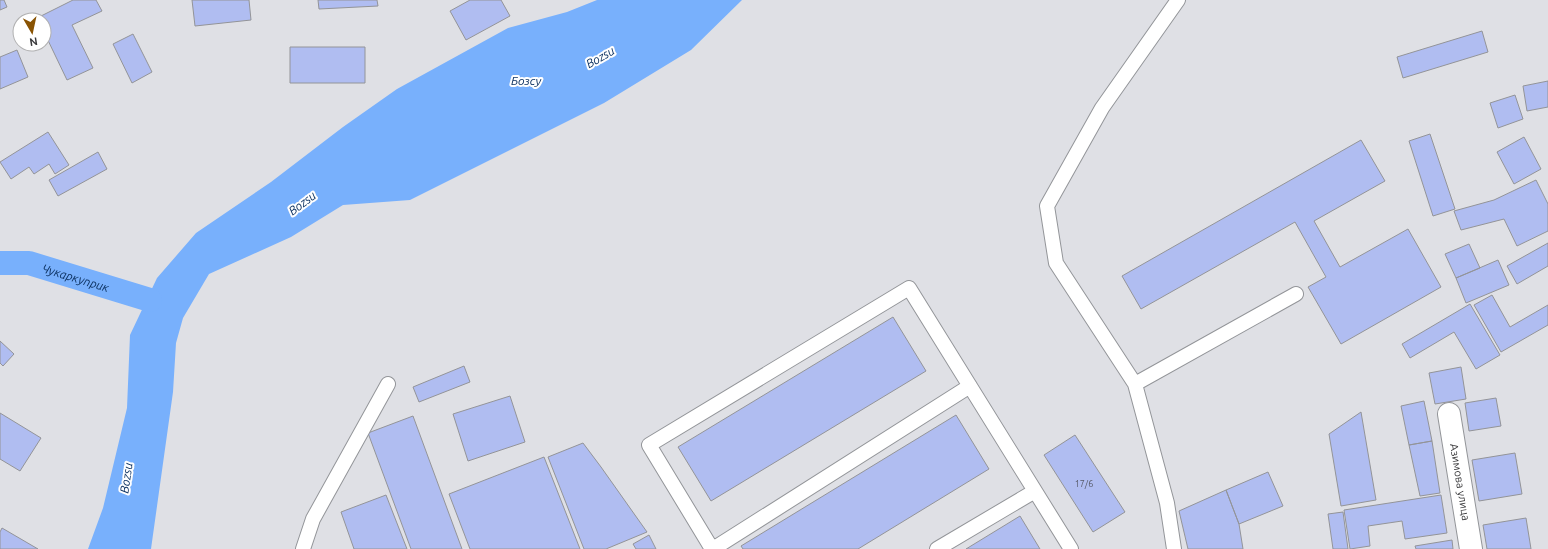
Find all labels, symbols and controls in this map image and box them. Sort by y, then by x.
north arrow [12,12,52,52]
text: N [29,35,39,48]
water label: Bozsu [583,43,617,70]
water label: Бозсу [511,74,541,87]
water label: Bozsu [286,188,319,217]
water label: Чукаркуприк [41,261,112,294]
street label: Азимова улица [1448,443,1472,521]
water label: Bozsu [117,461,135,494]
house number: 17/6 [1075,479,1093,489]

